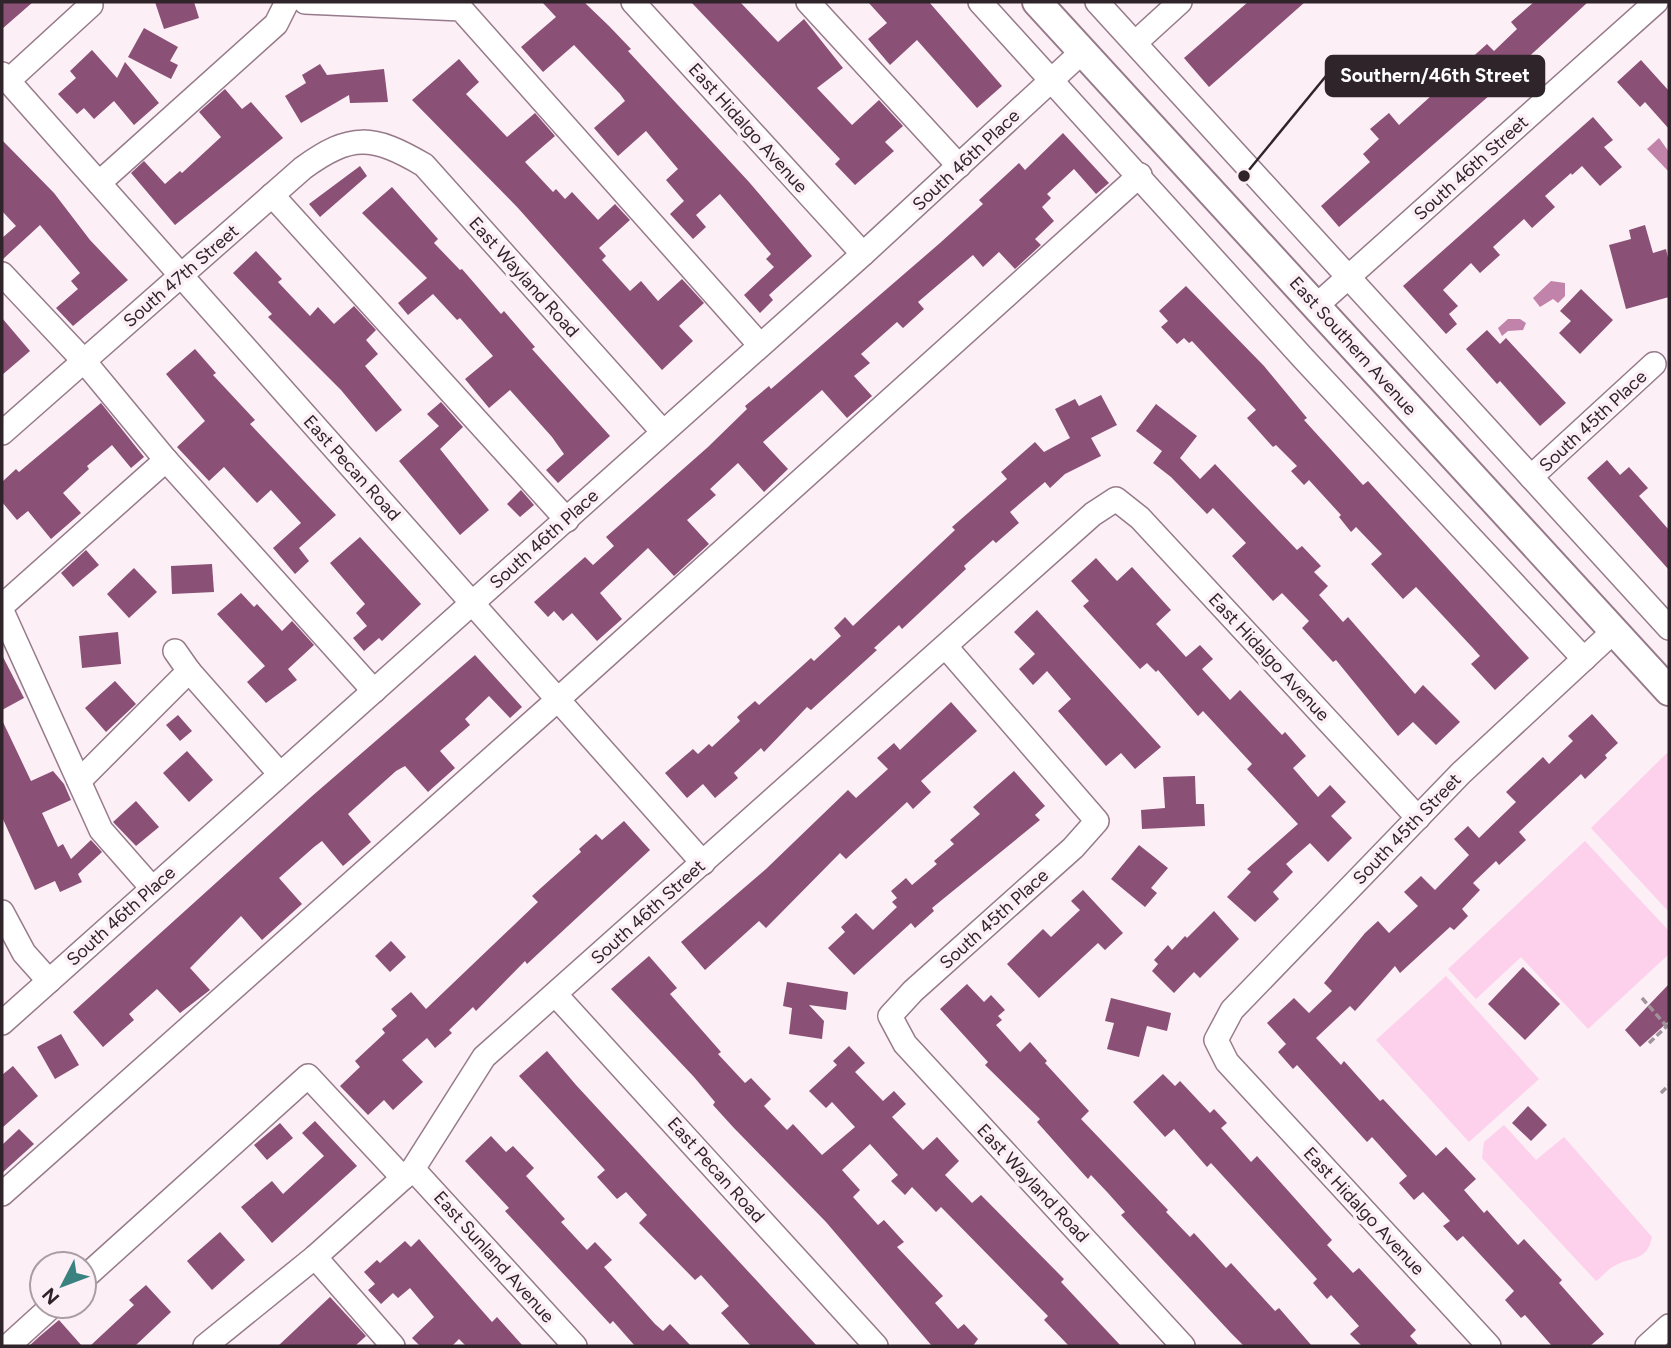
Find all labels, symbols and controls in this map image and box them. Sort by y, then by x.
callout: Southern/46th Street [1326,56,1544,96]
street label: East Hidalgo Avenue [684,59,812,198]
text: Southern/46th Street [1340,64,1530,87]
street label: South 46th Place [908,105,1024,215]
street label: South 46th Street [1409,111,1533,225]
street label: East Wayland Road [464,212,584,342]
street label: South 47th Street [119,220,243,332]
street label: East Southern Avenue [1285,272,1421,420]
street label: South 45th Place [1535,366,1651,476]
street label: East Pecan Road [299,411,405,525]
street label: South 46th Place [485,484,603,594]
street label: East Hidalgo Avenue [1204,588,1334,726]
street label: South 45th Street [1348,769,1466,889]
street label: South 46th Street [586,855,710,969]
street label: South 46th Place [62,861,180,971]
street label: South 45th Place [935,864,1053,974]
street label: East Pecan Road [663,1113,769,1227]
street label: East Wayland Road [972,1119,1094,1247]
street label: East Hidalgo Avenue [1299,1142,1429,1280]
street label: East Sunland Avenue [429,1187,559,1328]
north arrow [28,1250,98,1320]
text: N [37,1283,64,1309]

